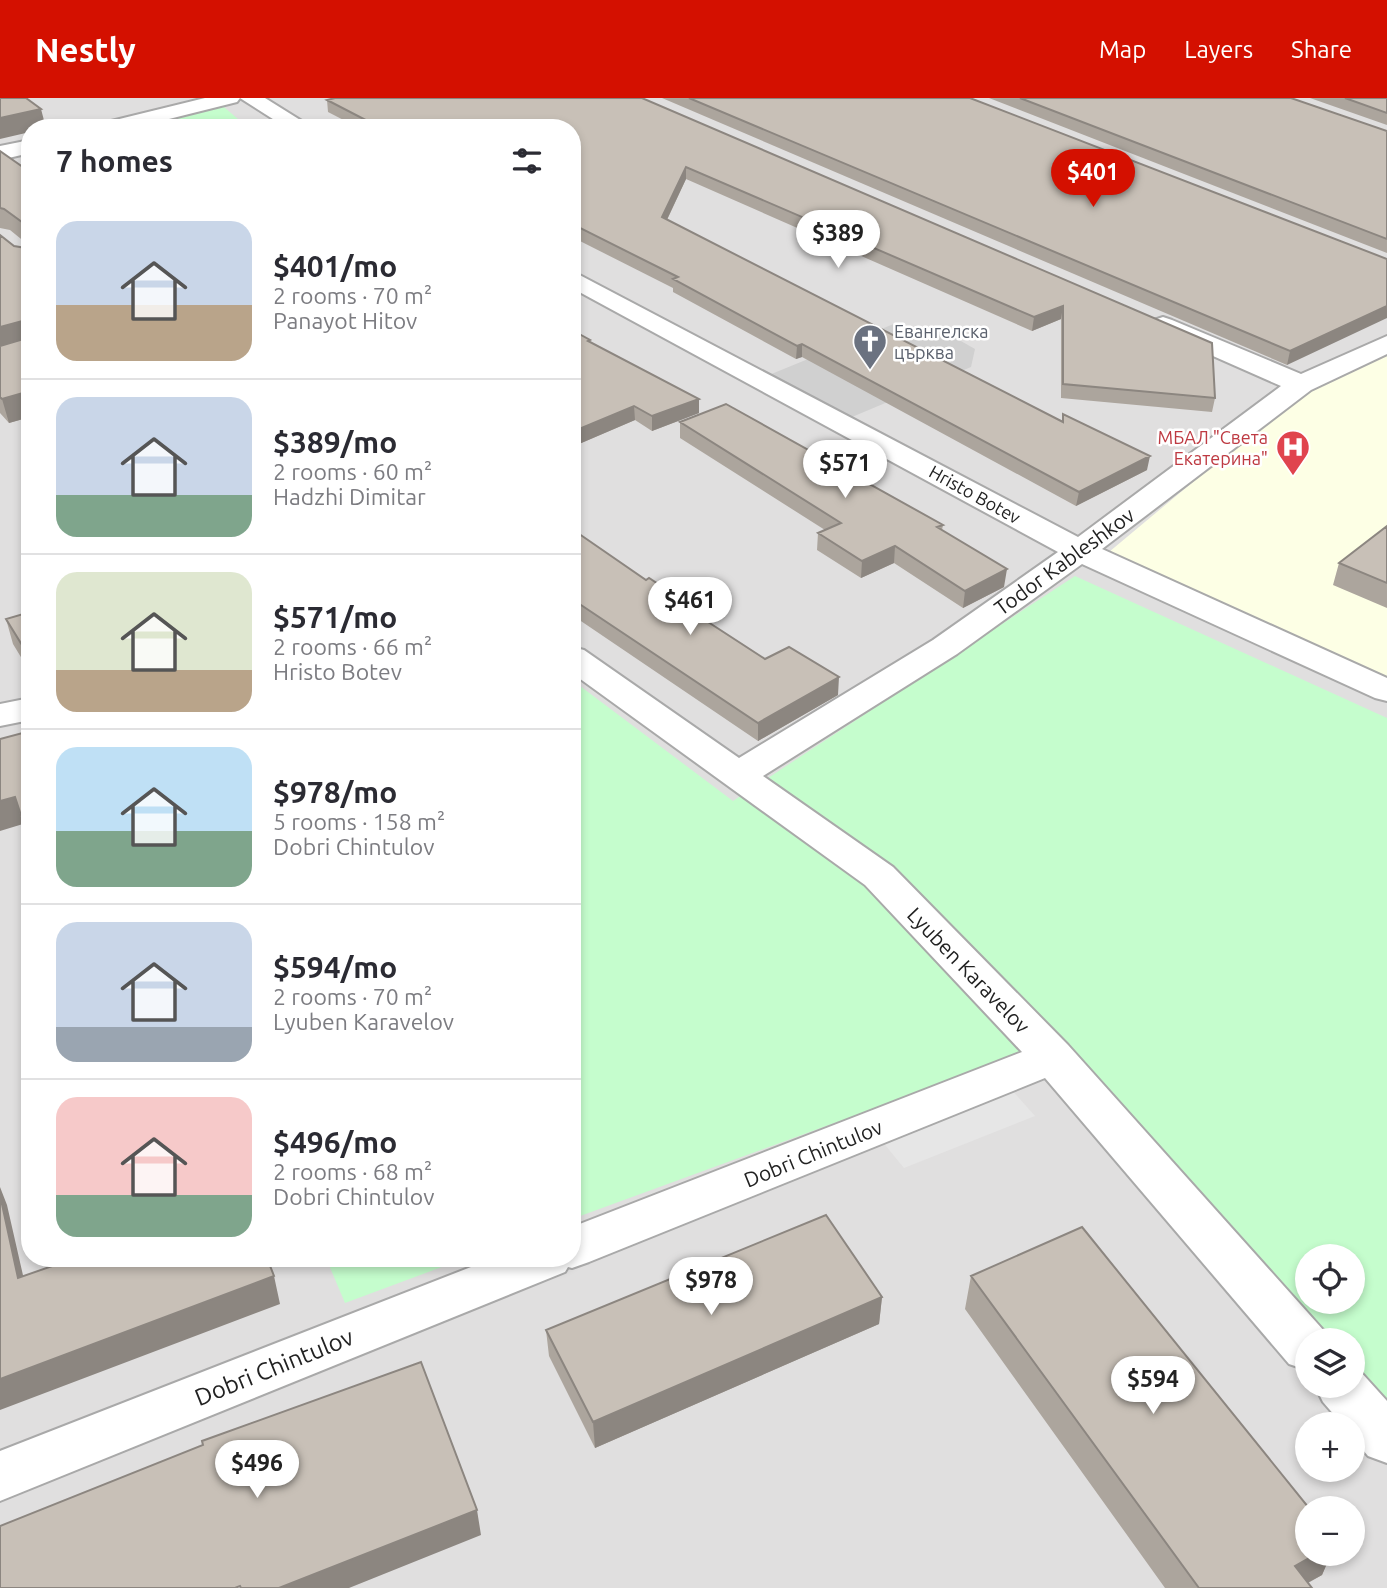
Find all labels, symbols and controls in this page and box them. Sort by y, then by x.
text: Nestly [35,31,136,68]
text: Map [1099,36,1146,63]
text: Layers [1184,36,1253,63]
text: Share [1291,36,1352,63]
icon: filters [508,142,546,180]
text: 7 homes [56,144,173,178]
pin: $401 [1052,150,1134,209]
text: $401 [1067,159,1119,184]
pin: $389 [797,211,879,270]
text: $389 [812,220,864,245]
icon: home [112,249,196,333]
text: $401/mo [273,249,397,283]
text: 2 rooms · 70 m² [273,283,432,308]
text: Panayot Hitov [273,308,417,333]
place label: Евангелска църква [894,321,988,362]
church icon: Евангелска църква [851,322,889,371]
icon: home [112,425,196,509]
text: $389/mo [273,425,397,459]
place label: МБАЛ "Света Екатерина" [1157,427,1268,468]
hospital icon: МБАЛ "Света Екатерина" [1274,428,1312,477]
pin: $571 [804,440,886,500]
text: $571 [819,450,871,475]
text: 2 rooms · 60 m² [273,459,432,484]
street label: Hristo Botev [926,461,1024,527]
text: Hadzhi Dimitar [273,484,426,509]
street label: Todor Kableshkov [989,502,1139,620]
pin: $461 [649,578,731,637]
text: $461 [664,587,716,612]
icon: home [112,600,196,684]
text: $571/mo [273,600,397,634]
text: 2 rooms · 66 m² [273,634,432,659]
text: Hristo Botev [273,659,402,684]
icon: home [112,775,196,859]
text: $978/mo [273,775,397,809]
text: 5 rooms · 158 m² [273,809,445,834]
text: Dobri Chintulov [273,834,435,859]
street label: Lyuben Karavelov [903,902,1035,1038]
icon: home [112,950,196,1034]
text: $594/mo [273,950,397,984]
text: 2 rooms · 70 m² [273,984,432,1009]
text: Lyuben Karavelov [273,1009,454,1034]
street label: Dobri Chintulov [740,1114,886,1192]
icon: home [112,1125,196,1209]
text: $496/mo [273,1125,397,1159]
text: 2 rooms · 68 m² [273,1159,432,1184]
text: Dobri Chintulov [273,1184,435,1209]
map controls [1295,1244,1365,1566]
button: locate [1295,1244,1365,1314]
pin: $978 [670,1258,752,1317]
text: $978 [685,1267,737,1292]
street label: Dobri Chintulov [191,1323,357,1411]
button: layers [1295,1328,1365,1398]
pin: $594 [1112,1356,1194,1416]
text: $594 [1127,1366,1179,1391]
button: + [1295,1412,1365,1482]
pin: $496 [216,1440,298,1500]
text: $496 [231,1450,283,1475]
button: − [1295,1496,1365,1566]

